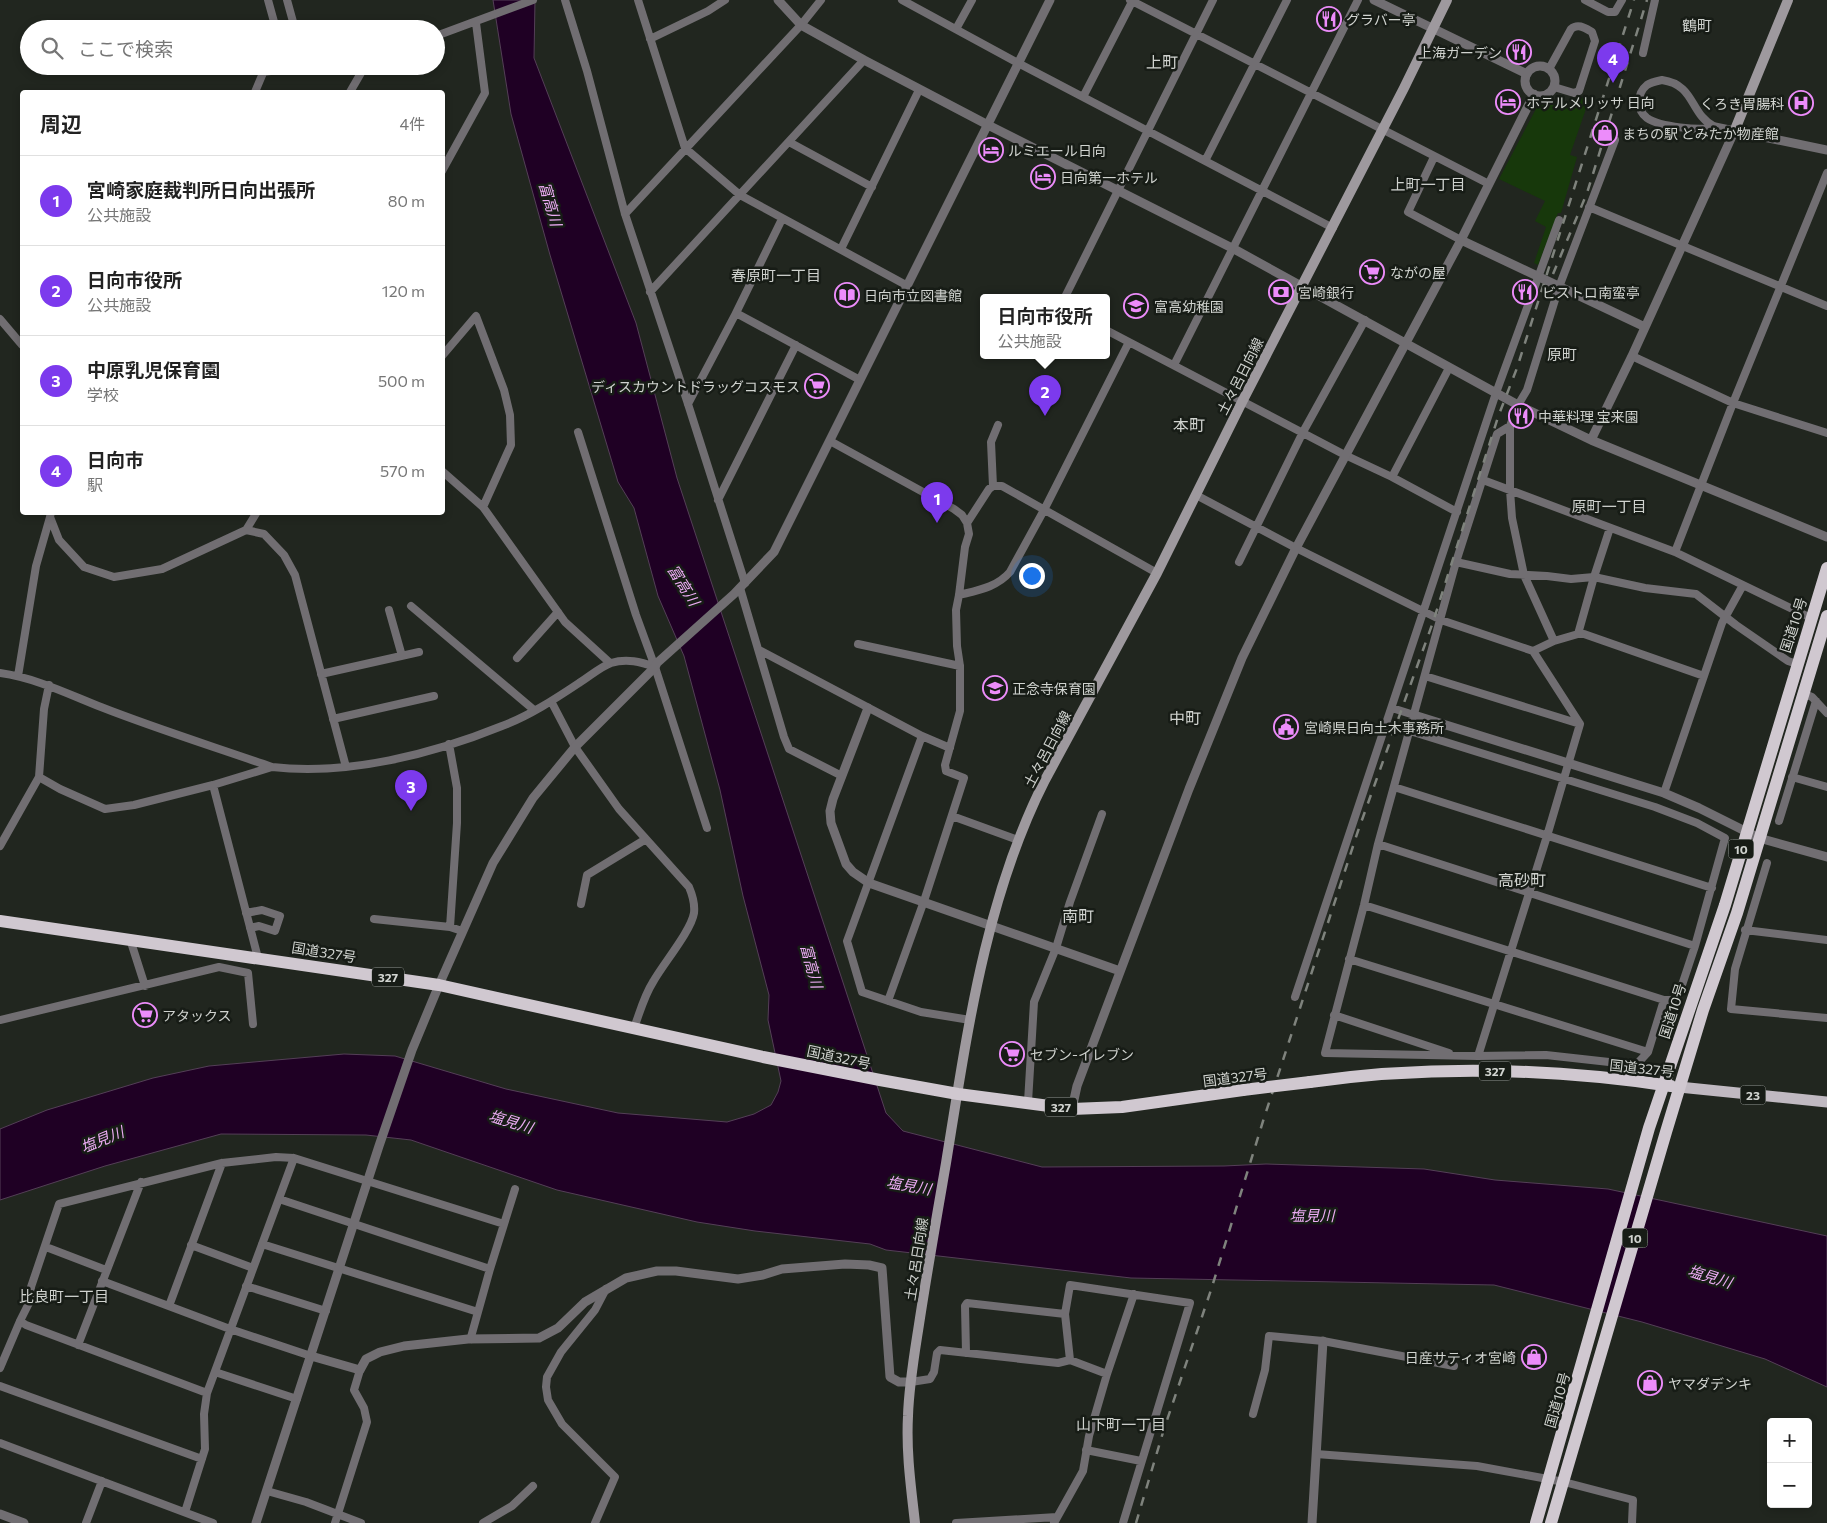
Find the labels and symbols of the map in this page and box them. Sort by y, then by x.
restaurant icon: グラバー亭 [1316,6,1342,32]
place label: グラバー亭 [1346,11,1416,28]
district label: 鶴町 [1682,16,1712,34]
restaurant icon: 上海ガーデン [1506,39,1532,65]
pin: 4 [1597,42,1629,83]
place label: 上海ガーデン [1418,44,1502,61]
district label: 上町 [1146,52,1178,71]
hotel icon: ホテルメリッサ 日向 [1495,89,1521,115]
hospital icon: くろき胃腸科 [1788,90,1814,116]
place label: ホテルメリッサ 日向 [1526,94,1655,111]
place label: くろき胃腸科 [1700,95,1784,112]
shop icon: まちの駅 とみたか物産館 [1592,120,1618,146]
place label: まちの駅 とみたか物産館 [1622,125,1779,142]
hotel icon: ルミエール日向 [978,137,1004,163]
place label: ルミエール日向 [1008,142,1106,159]
hotel icon: 日向第一ホテル [1030,164,1056,190]
place label: 日向第一ホテル [1060,169,1158,186]
district label: 上町一丁目 [1390,175,1466,193]
water label: 富高川 [536,180,566,230]
supermarket icon: ながの屋 [1359,259,1385,285]
place label: ながの屋 [1390,264,1446,281]
district label: 春原町一丁目 [731,266,821,284]
bank icon: 宮崎銀行 [1268,279,1294,305]
restaurant icon: ビストロ南蛮亭 [1512,279,1538,305]
library icon: 日向市立図書館 [834,282,860,308]
place label: 宮崎銀行 [1298,284,1354,301]
place label: ビストロ南蛮亭 [1542,284,1640,301]
place label: 日向市立図書館 [864,287,962,304]
school or university icon: 富高幼稚園 [1123,293,1149,319]
place label: 富高幼稚園 [1154,298,1224,315]
street label: 土々呂日向線 [1213,335,1267,417]
district label: 原町 [1547,345,1577,363]
supermarket icon: ディスカウントドラッグコスモス [804,373,830,399]
pin: 2 [1029,375,1061,416]
place label: ディスカウントドラッグコスモス [591,378,800,395]
restaurant icon: 中華料理 宝来園 [1508,403,1534,429]
place label: 中華料理 宝来園 [1538,408,1639,425]
district label: 本町 [1173,415,1205,434]
pin: 1 [921,482,953,523]
district label: 原町一丁目 [1571,497,1647,515]
water label: 富高川 [664,561,705,611]
your location [1019,563,1045,589]
street label: 国道10号 [1776,595,1810,655]
school or university icon: 正念寺保育園 [982,675,1008,701]
place label: 正念寺保育園 [1012,680,1096,697]
street label: 土々呂日向線 [1020,708,1074,790]
district label: 中町 [1169,708,1201,727]
public building icon: 宮崎県日向土木事務所 [1273,714,1299,740]
place label: 宮崎県日向土木事務所 [1304,719,1444,736]
pin: 3 [395,770,427,811]
road number: 10 [1728,840,1754,859]
district label: 高砂町 [1498,870,1546,889]
district label: 南町 [1062,906,1094,925]
street label: 国道327号 [291,939,357,965]
water label: 富高川 [797,942,827,992]
road number: 327 [372,968,404,986]
street label: 国道10号 [1655,981,1689,1041]
supermarket icon: アタックス [132,1002,158,1028]
place label: アタックス [162,1007,232,1024]
supermarket icon: セブン-イレブン [999,1041,1025,1067]
street label: 国道327号 [805,1042,873,1072]
place label: セブン-イレブン [1030,1046,1134,1063]
street label: 国道327号 [1609,1056,1675,1080]
road number: 327 [1479,1062,1511,1080]
street label: 国道327号 [1202,1065,1268,1089]
road number: 23 [1740,1086,1766,1104]
road number: 327 [1045,1098,1077,1116]
water label: 塩見川 [487,1106,537,1137]
water label: 塩見川 [78,1121,128,1156]
water label: 塩見川 [885,1172,935,1198]
water label: 塩見川 [1289,1206,1336,1224]
street label: 土々呂日向線 [901,1216,931,1302]
road number: 10 [1622,1228,1648,1248]
water label: 塩見川 [1686,1261,1736,1292]
district label: 比良町一丁目 [19,1287,109,1305]
shop icon: 日産サティオ宮崎 [1521,1344,1547,1370]
place label: 日産サティオ宮崎 [1405,1349,1516,1366]
street label: 国道10号 [1541,1370,1573,1430]
shop icon: ヤマダデンキ [1637,1370,1663,1396]
place label: ヤマダデンキ [1668,1375,1752,1392]
district label: 山下町一丁目 [1076,1415,1166,1433]

